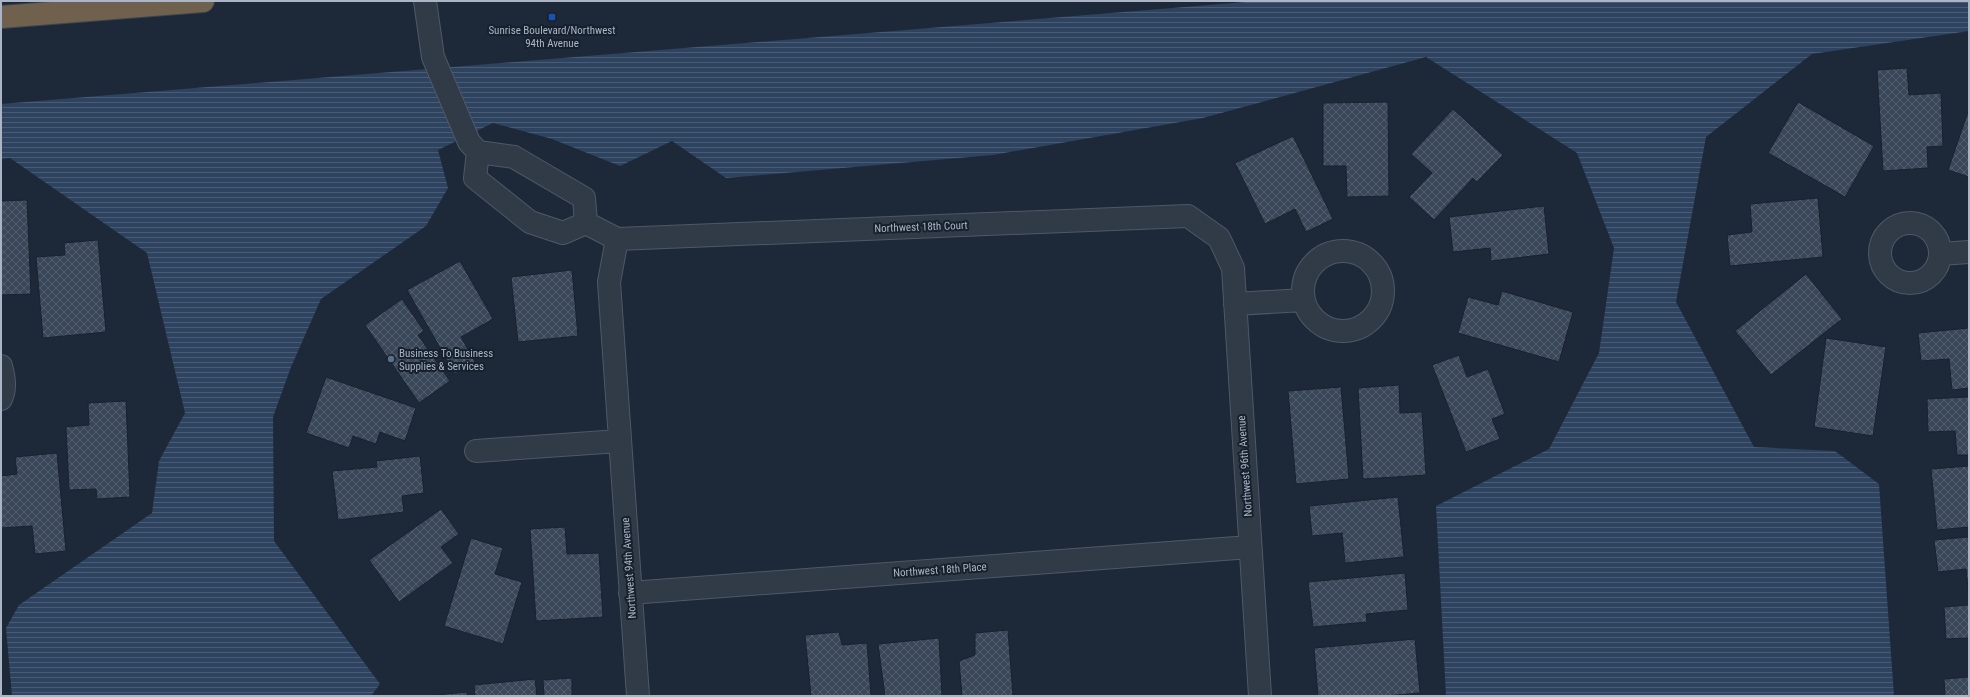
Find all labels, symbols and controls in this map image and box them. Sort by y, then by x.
marker: Sunrise Boulevard/Northwest 94th Avenue [547,12,557,22]
place label: Sunrise Boulevard/Northwest 94th Avenue [488,24,616,50]
street label: Northwest 18th Court [874,219,968,235]
place label: Business To Business Supplies & Services [399,347,493,373]
marker: Business To Business Supplies & Services [386,354,396,364]
street label: Northwest 96th Avenue [1235,415,1255,517]
street label: Northwest 94th Avenue [619,517,639,619]
street label: Northwest 18th Place [893,560,987,580]

